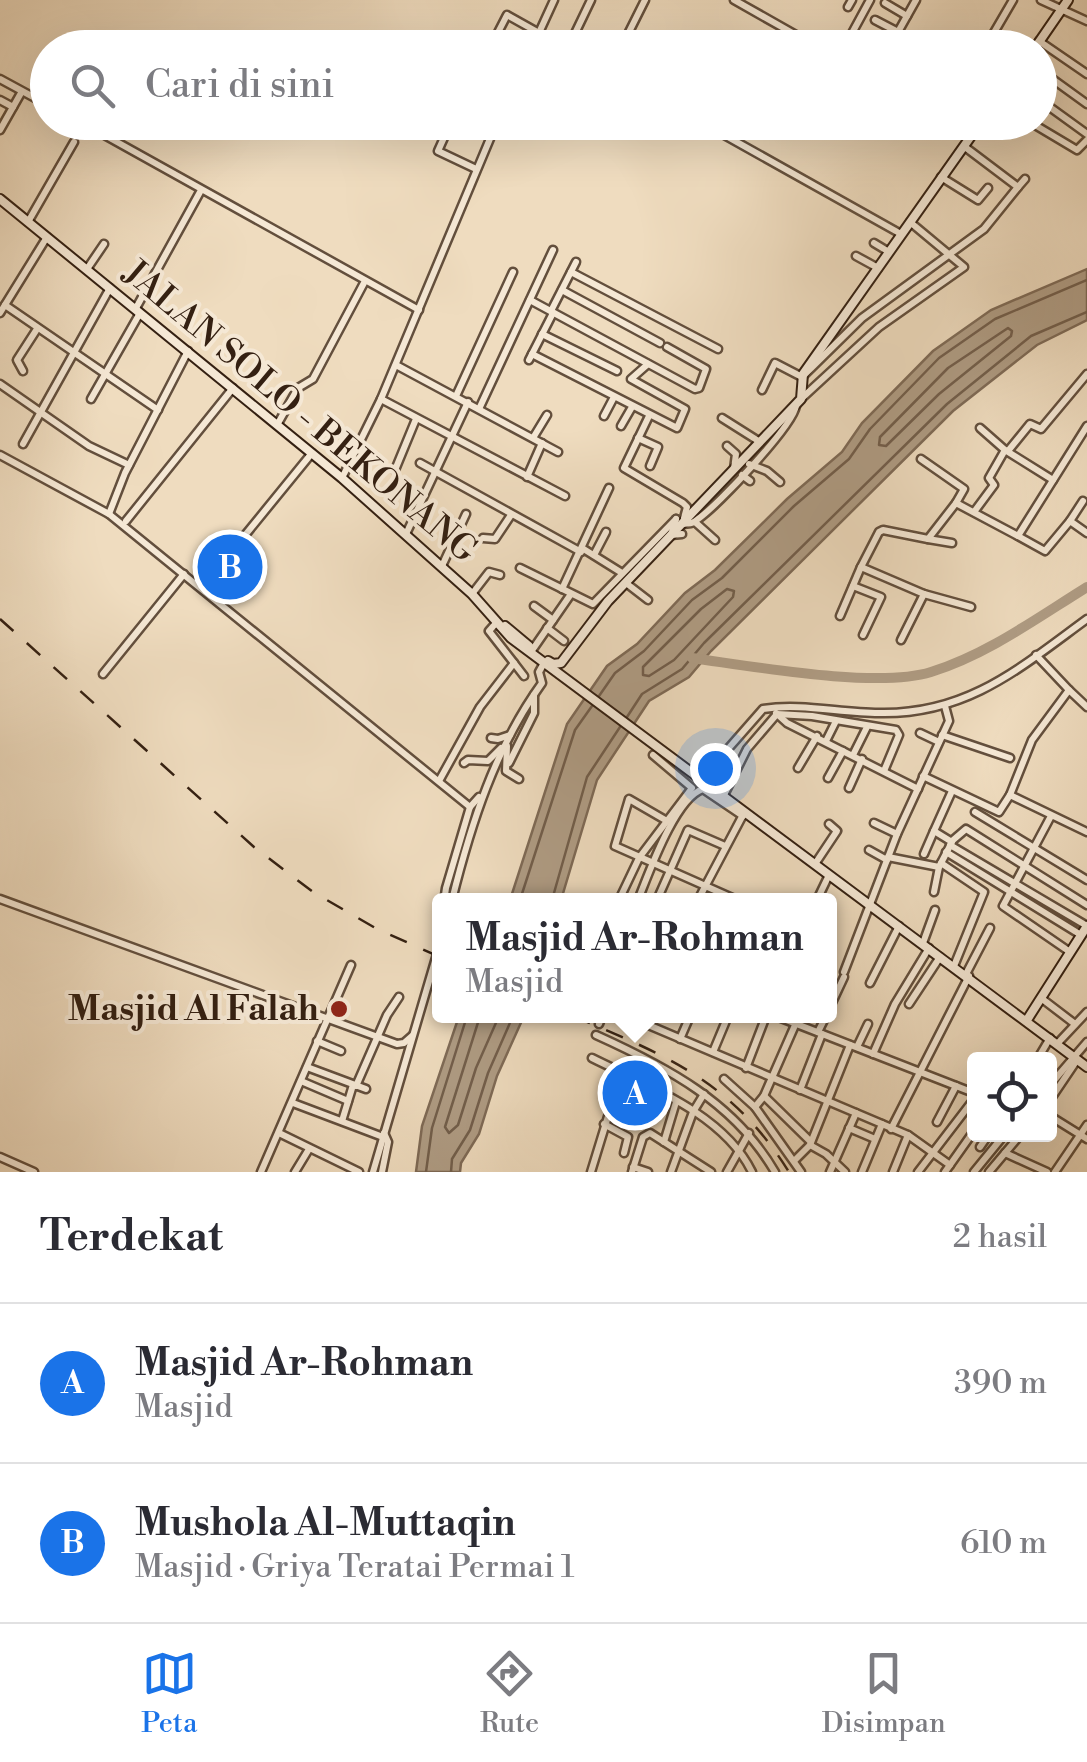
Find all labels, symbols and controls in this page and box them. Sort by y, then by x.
search box [30,30,1057,140]
icon: search [65,58,120,113]
text: Cari di sini [145,62,334,109]
street label: JALAN SOLO - BEKONANG [115,252,485,572]
pin: B [198,530,262,604]
your location [690,743,741,794]
popup [432,893,837,1023]
text: Masjid Ar-Rohman [466,915,803,962]
text: Masjid [466,962,563,1002]
place label: Masjid Al Falah [68,988,319,1031]
marker: Masjid Al Falah [328,998,350,1020]
map controls [967,1052,1057,1142]
button: locate [967,1052,1057,1142]
pin: A [602,1056,668,1130]
text: Terdekat [40,1211,223,1264]
text: 2 hasil [953,1217,1047,1257]
text: Masjid Ar-Rohman [135,1340,473,1387]
text: A [61,1363,84,1403]
text: 390 m [954,1363,1047,1403]
text: Masjid [135,1387,233,1427]
text: Mushola Al-Muttaqin [135,1500,516,1547]
text: B [60,1523,85,1563]
text: 610 m [960,1523,1047,1563]
text: Masjid · Griya Teratai Permai 1 [135,1547,575,1587]
tab: Peta [141,1646,197,1741]
tab: Rute [480,1646,539,1741]
tab: Disimpan [822,1646,946,1741]

